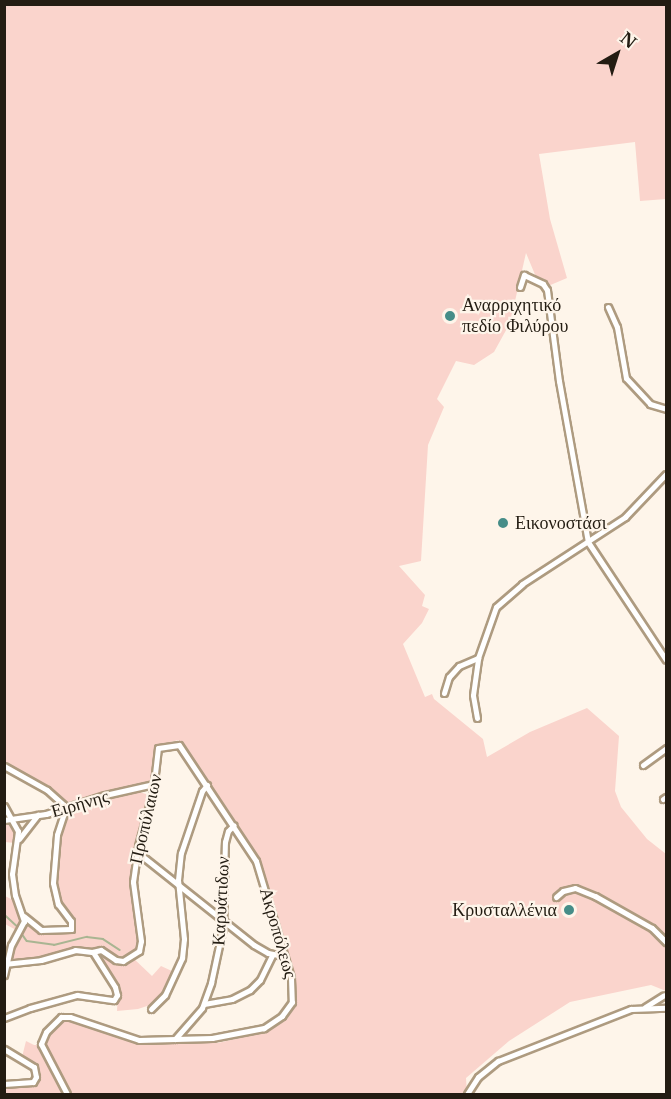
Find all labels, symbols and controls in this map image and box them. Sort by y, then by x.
north arrow [587,24,647,84]
text: N [616,28,640,53]
place label: Αναρριχητικό πεδίο Φιλύρου [462,295,568,338]
marker: Αναρριχητικό πεδίο Φιλύρου [443,309,457,323]
place label: Εικονοστάσι [515,512,607,534]
marker: Εικονοστάσι [496,516,510,530]
street label: Προπύλαιων [125,772,167,866]
street label: Ειρήνης [49,785,111,823]
street label: Καρυάτιδων [208,856,234,946]
street label: Ακροπόλεως [255,885,301,981]
place label: Κρυσταλλένια [452,899,557,921]
marker: Κρυσταλλένια [562,903,576,917]

